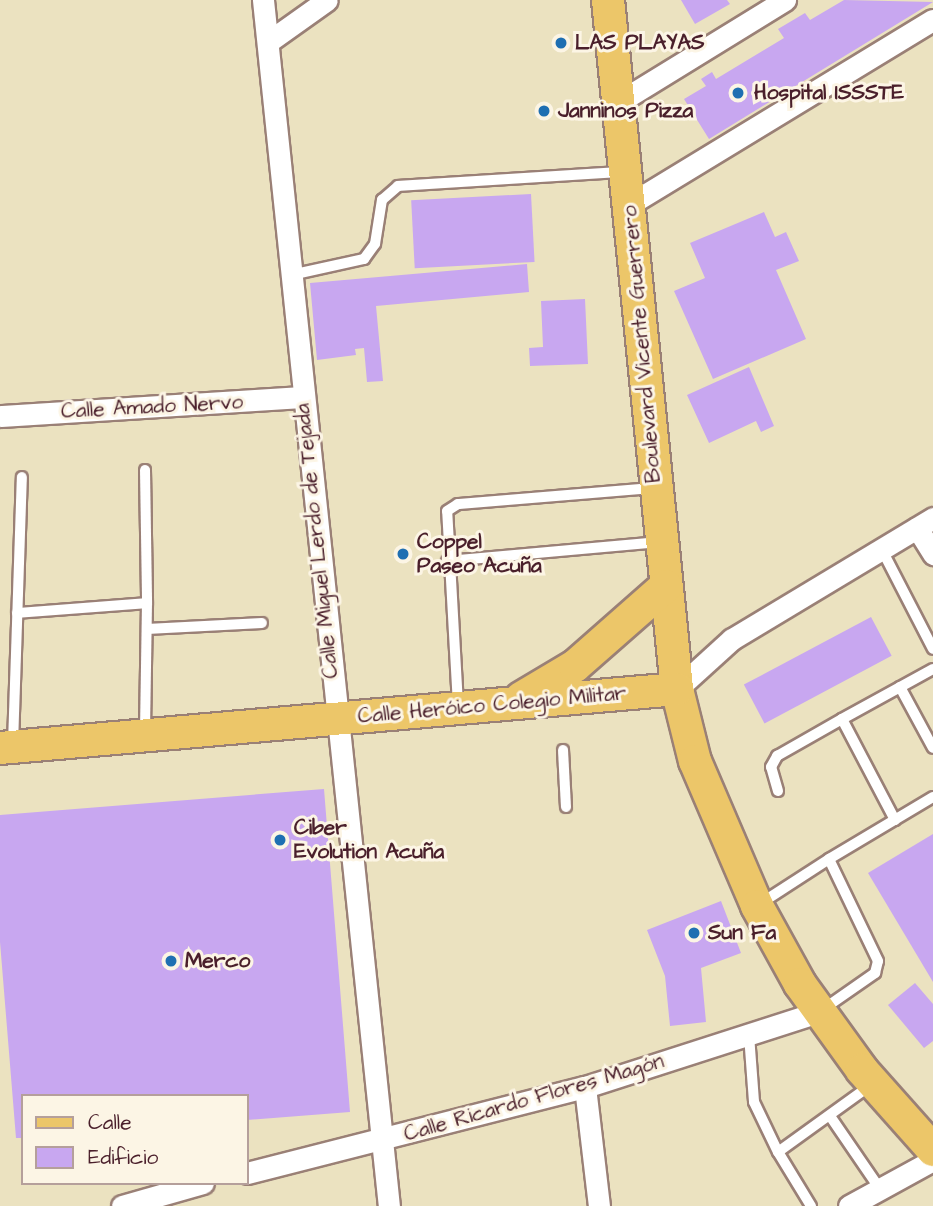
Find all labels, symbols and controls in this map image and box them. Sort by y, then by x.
place label: LAS PLAYAS [575,30,704,56]
marker: LAS PLAYAS [553,35,569,51]
place label: Hospital ISSSTE [754,80,904,106]
marker: Hospital ISSSTE [728,83,748,103]
place label: Janninos Pizza [558,98,693,124]
marker: Janninos Pizza [536,103,552,119]
street label: Boulevard Vicente Guerrero [617,204,667,484]
street label: Calle Amado Nervo [60,390,244,424]
street label: Calle Miguel Lerdo de Tejada [290,402,344,680]
place label: Coppel Paseo Acuña [417,529,542,579]
marker: Coppel Paseo Acuña [395,546,411,562]
street label: Calle Heróico Colegio Militar [357,681,627,729]
place label: Ciber Evolution Acuña [294,815,444,865]
marker: Ciber Evolution Acuña [272,832,288,848]
place label: Sun Fa [708,920,776,946]
marker: Sun Fa [686,925,702,941]
place label: Merco [185,948,250,974]
marker: Merco [163,953,179,969]
street label: Calle Ricardo Flores Magón [401,1049,667,1147]
legend [21,1094,248,1185]
text: Calle [88,1108,132,1137]
text: Edificio [88,1143,158,1172]

